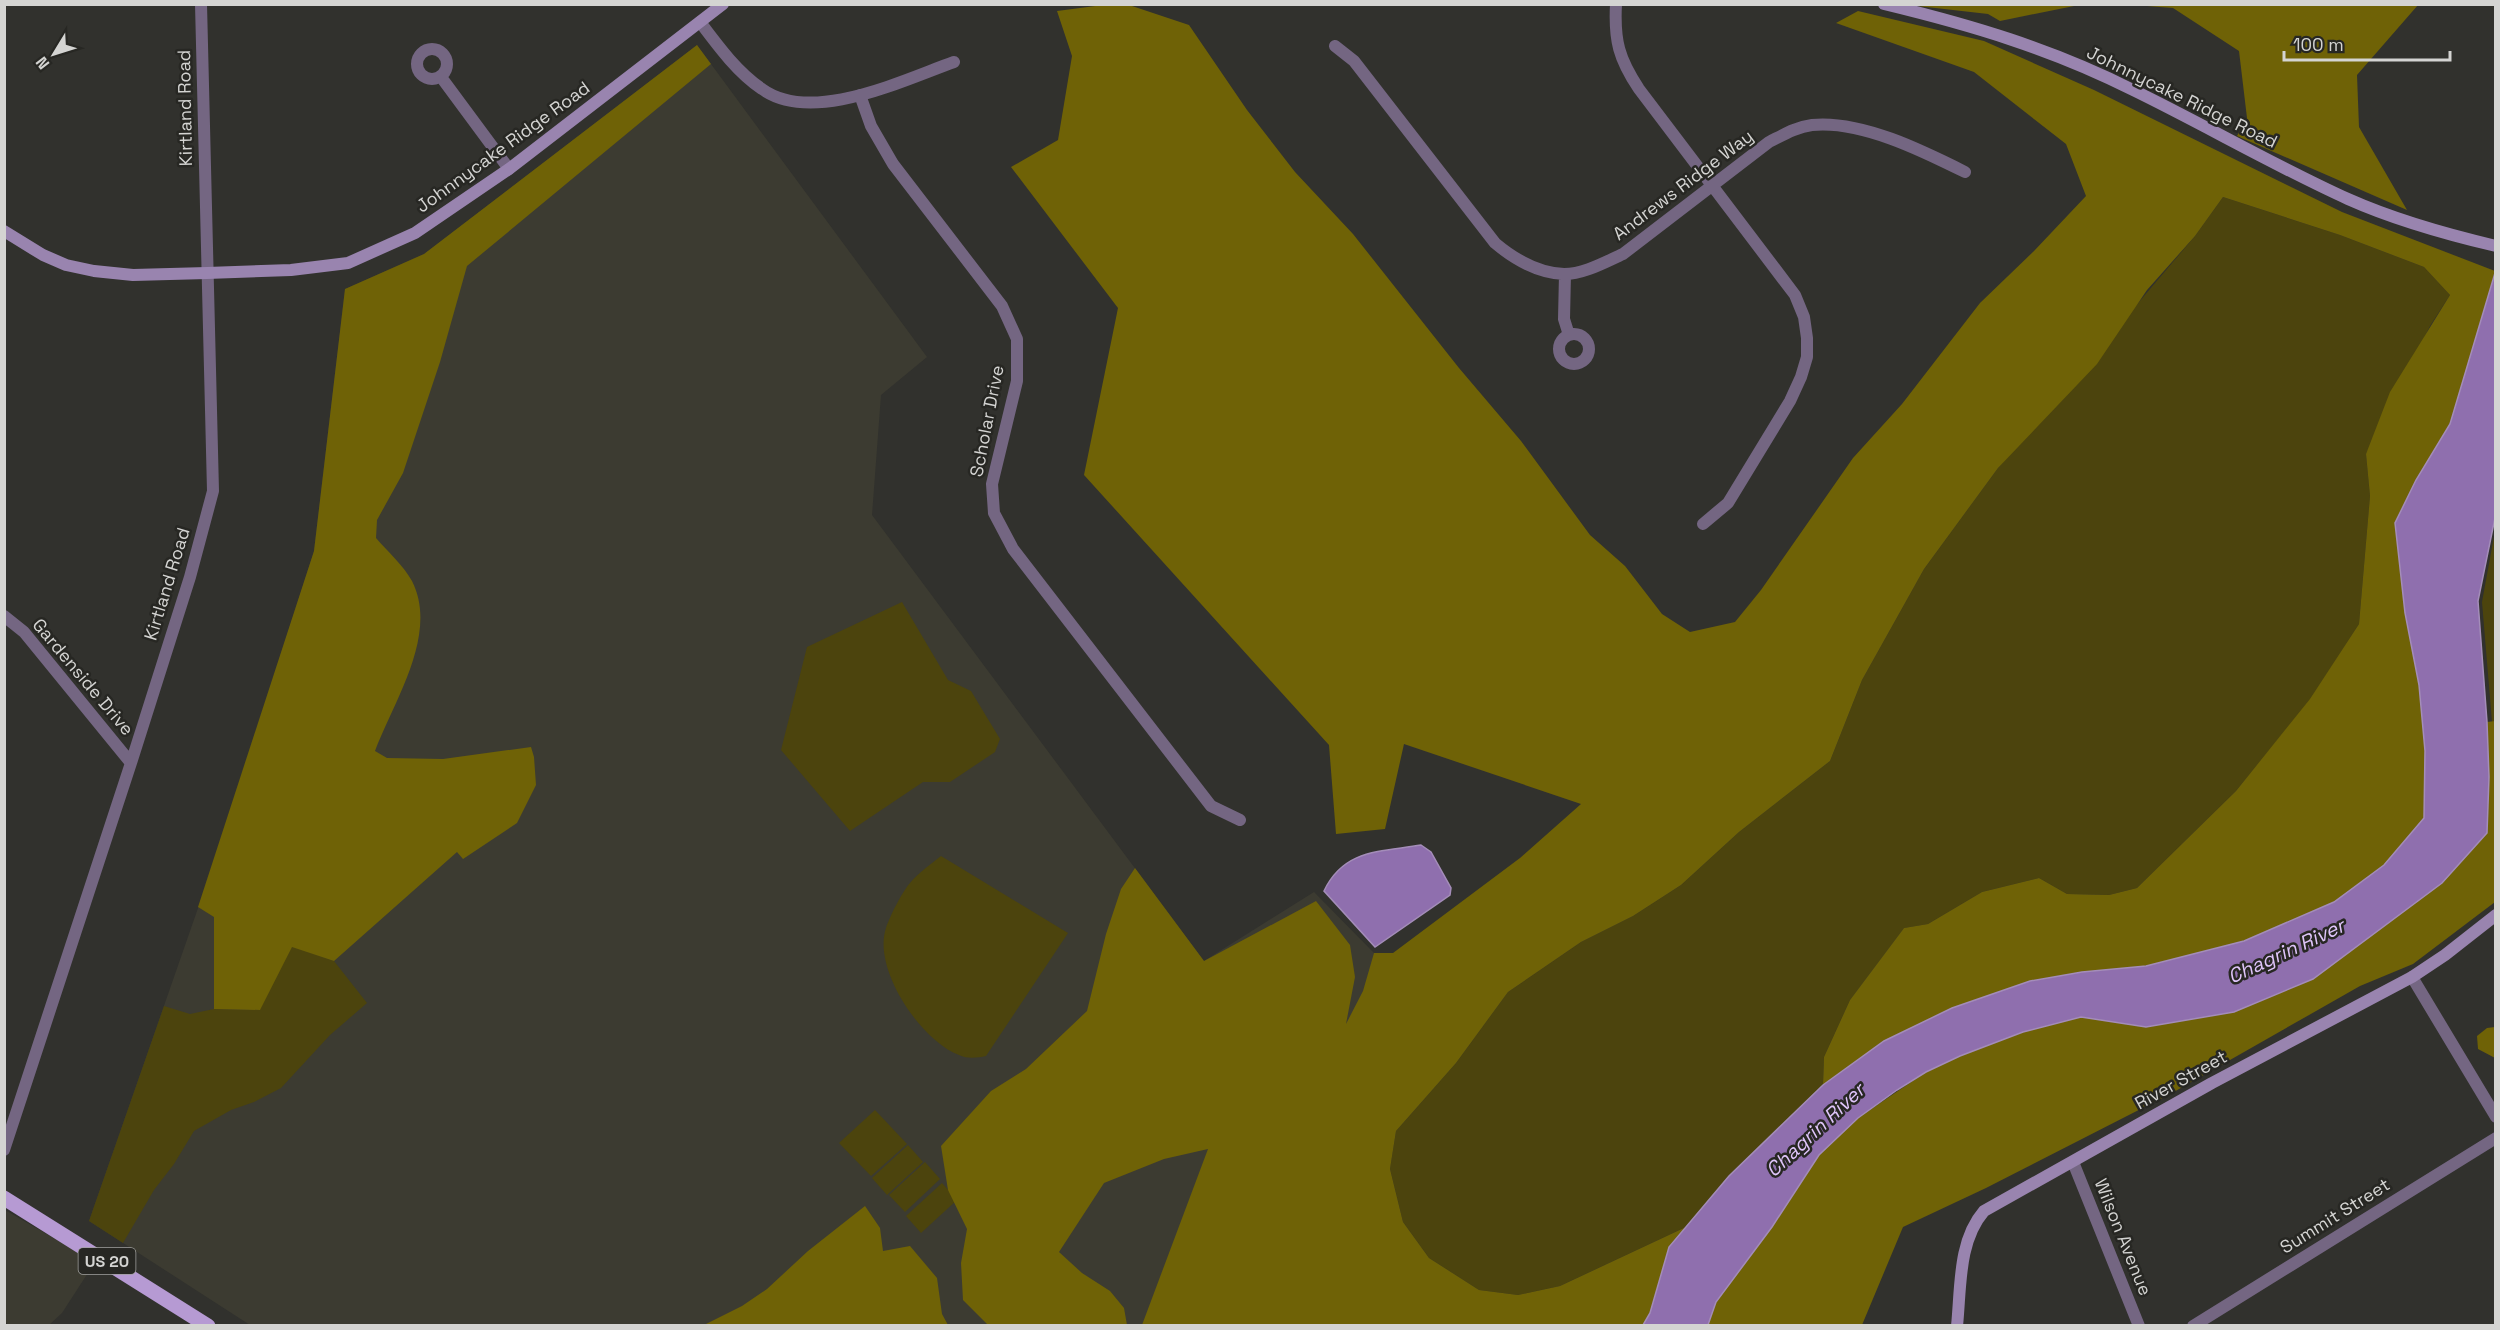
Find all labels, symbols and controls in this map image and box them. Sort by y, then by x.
north arrow [24,24,84,84]
scale bar [2284,24,2450,62]
text: 100 m [2293,33,2344,56]
street label: Johnnycake Ridge Road [2083,40,2281,153]
street label: Kirtland Road [172,49,197,167]
text: N [31,52,54,74]
street label: Johnnycake Ridge Road [411,76,594,217]
street label: Andrews Ridge Way [1608,124,1758,245]
street label: Scholar Drive [964,363,1009,479]
street label: Kirtland Road [138,525,195,643]
street label: Gardenside Drive [28,613,139,740]
water label: Chagrin River [2223,911,2351,989]
street label: River Street [2130,1045,2231,1114]
water label: Chagrin River [1760,1076,1872,1183]
street label: Summit Street [2275,1173,2394,1259]
street label: Wilson Avenue [2090,1175,2157,1299]
road number: US 20 [78,1248,136,1274]

